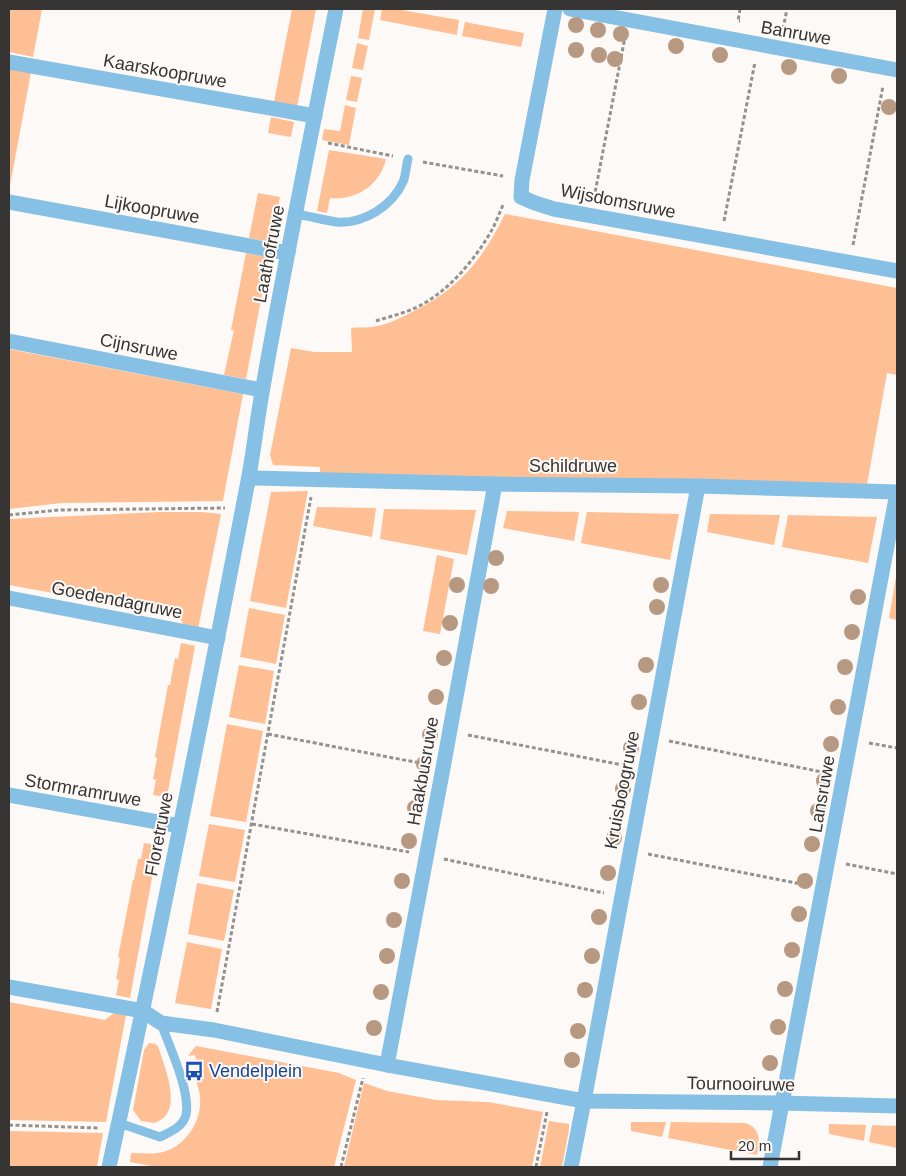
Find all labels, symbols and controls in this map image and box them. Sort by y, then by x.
street label: Banruwe [759,17,833,49]
street label: Kaarskoopruwe [102,50,228,92]
street label: Wijsdomsruwe [559,180,677,222]
street label: Lijkoopruwe [103,191,201,227]
street label: Laathofruwe [250,203,288,305]
street label: Cijnsruwe [98,330,180,364]
street label: Schildruwe [529,456,617,476]
street label: Goedendagruwe [50,577,184,623]
street label: Haakbusruwe [404,715,442,827]
street label: Kruisboogruwe [601,729,643,851]
street label: Lansruwe [805,754,839,834]
street label: Stormramruwe [23,770,143,810]
street label: Floretruwe [141,790,177,878]
bus stop icon: Vendelplein [183,1060,205,1082]
place label: Vendelplein [209,1061,302,1081]
street label: Tournooiruwe [687,1073,795,1095]
scale bar [731,1128,798,1160]
text: 20 m [738,1137,771,1154]

